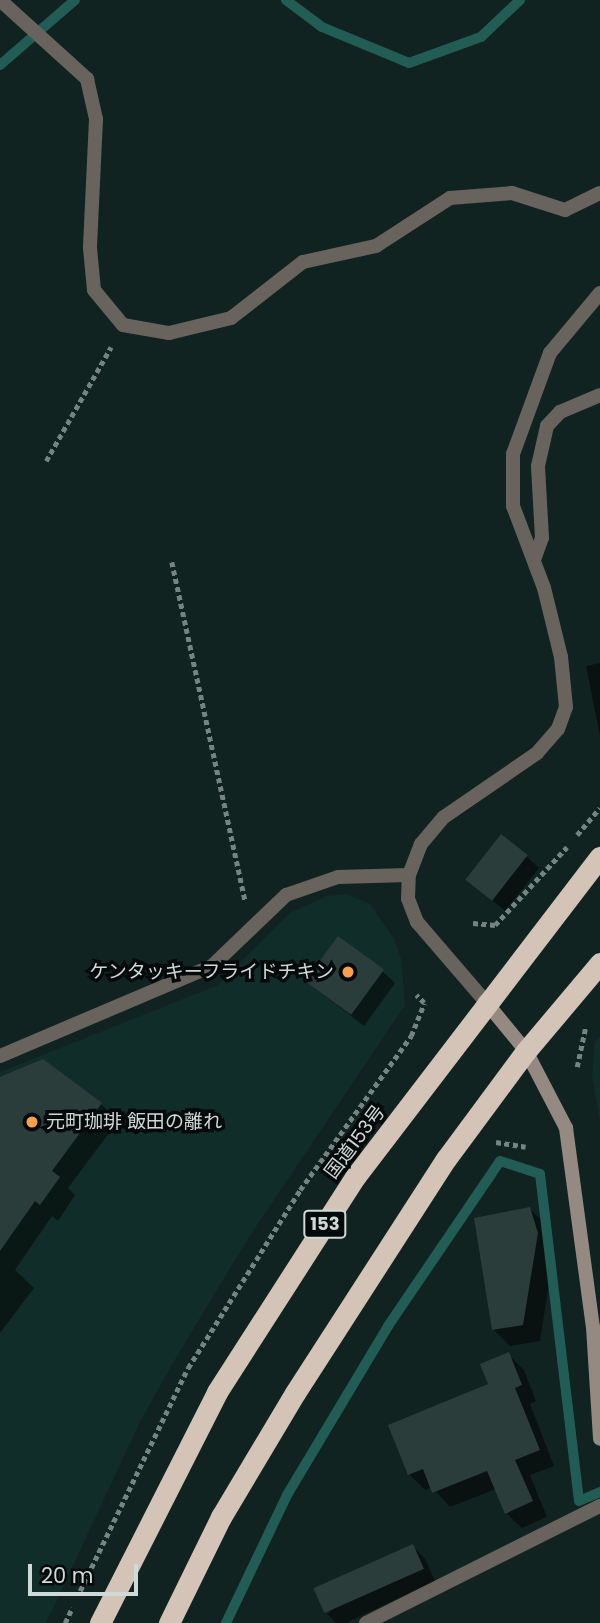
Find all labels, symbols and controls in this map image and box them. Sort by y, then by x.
place label: ケンタッキーフライドチキン [87,961,334,983]
marker: ケンタッキーフライドチキン [340,964,356,980]
street label: 国道153号 [320,1101,390,1183]
place label: 元町珈琲 飯田の離れ [46,1111,222,1133]
marker: 元町珈琲 飯田の離れ [24,1114,40,1130]
road number: 153 [302,1210,348,1238]
scale bar [32,1550,142,1594]
text: 20 m [41,1561,94,1590]

